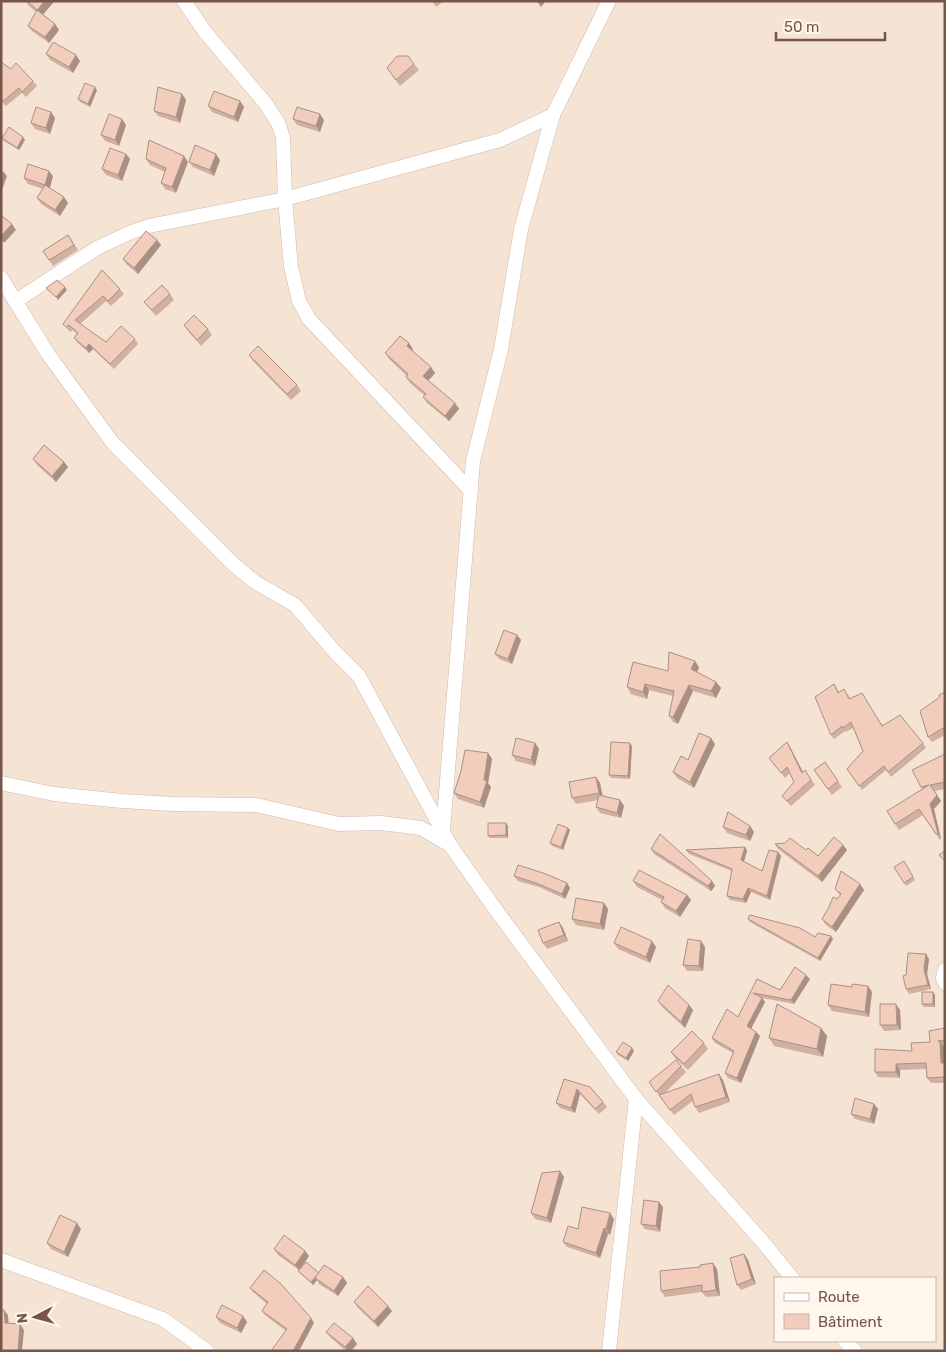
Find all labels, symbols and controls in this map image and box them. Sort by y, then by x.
scale bar [776,10,885,42]
text: 50 m [784,18,819,36]
legend [774,1277,936,1342]
text: Route [818,1288,860,1306]
north arrow [10,1292,60,1342]
text: N [14,1312,32,1324]
text: Bâtiment [818,1313,882,1331]

